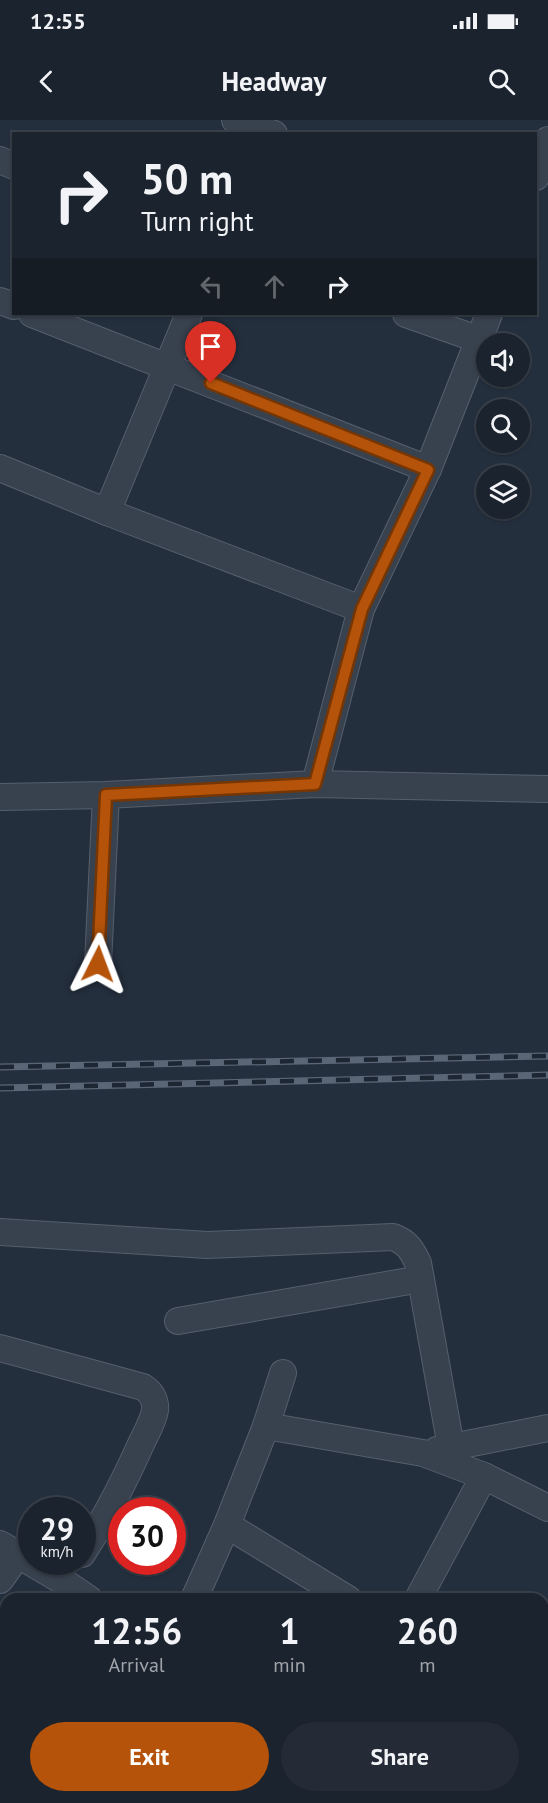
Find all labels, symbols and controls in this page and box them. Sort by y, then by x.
text: 12:55 [30,7,86,35]
text: Headway [221,64,327,98]
icon: back [30,65,63,98]
icon: search [485,65,518,98]
text: 50 m [141,151,233,206]
icon: right [42,156,120,234]
text: Turn right [141,204,254,238]
icon: left [195,270,228,303]
icon: ahead [258,270,291,303]
icon: right [321,270,354,303]
pin [185,321,236,383]
icon: arrive [194,330,227,363]
map controls [476,333,530,519]
button: sound [476,333,530,387]
button: search [476,399,530,453]
button: layers [476,465,530,519]
position arrow [66,932,130,996]
speed limit sign: 30 [108,1497,186,1575]
text: 29 [40,1509,74,1548]
text: km/h [41,1542,73,1561]
text: 12:56 [91,1607,182,1654]
text: 1 [279,1607,300,1654]
text: 260 [397,1607,458,1654]
text: Arrival [109,1652,165,1678]
text: min [273,1652,306,1678]
text: m [419,1652,436,1678]
button: Exit [30,1722,269,1791]
button: Share [281,1722,519,1791]

